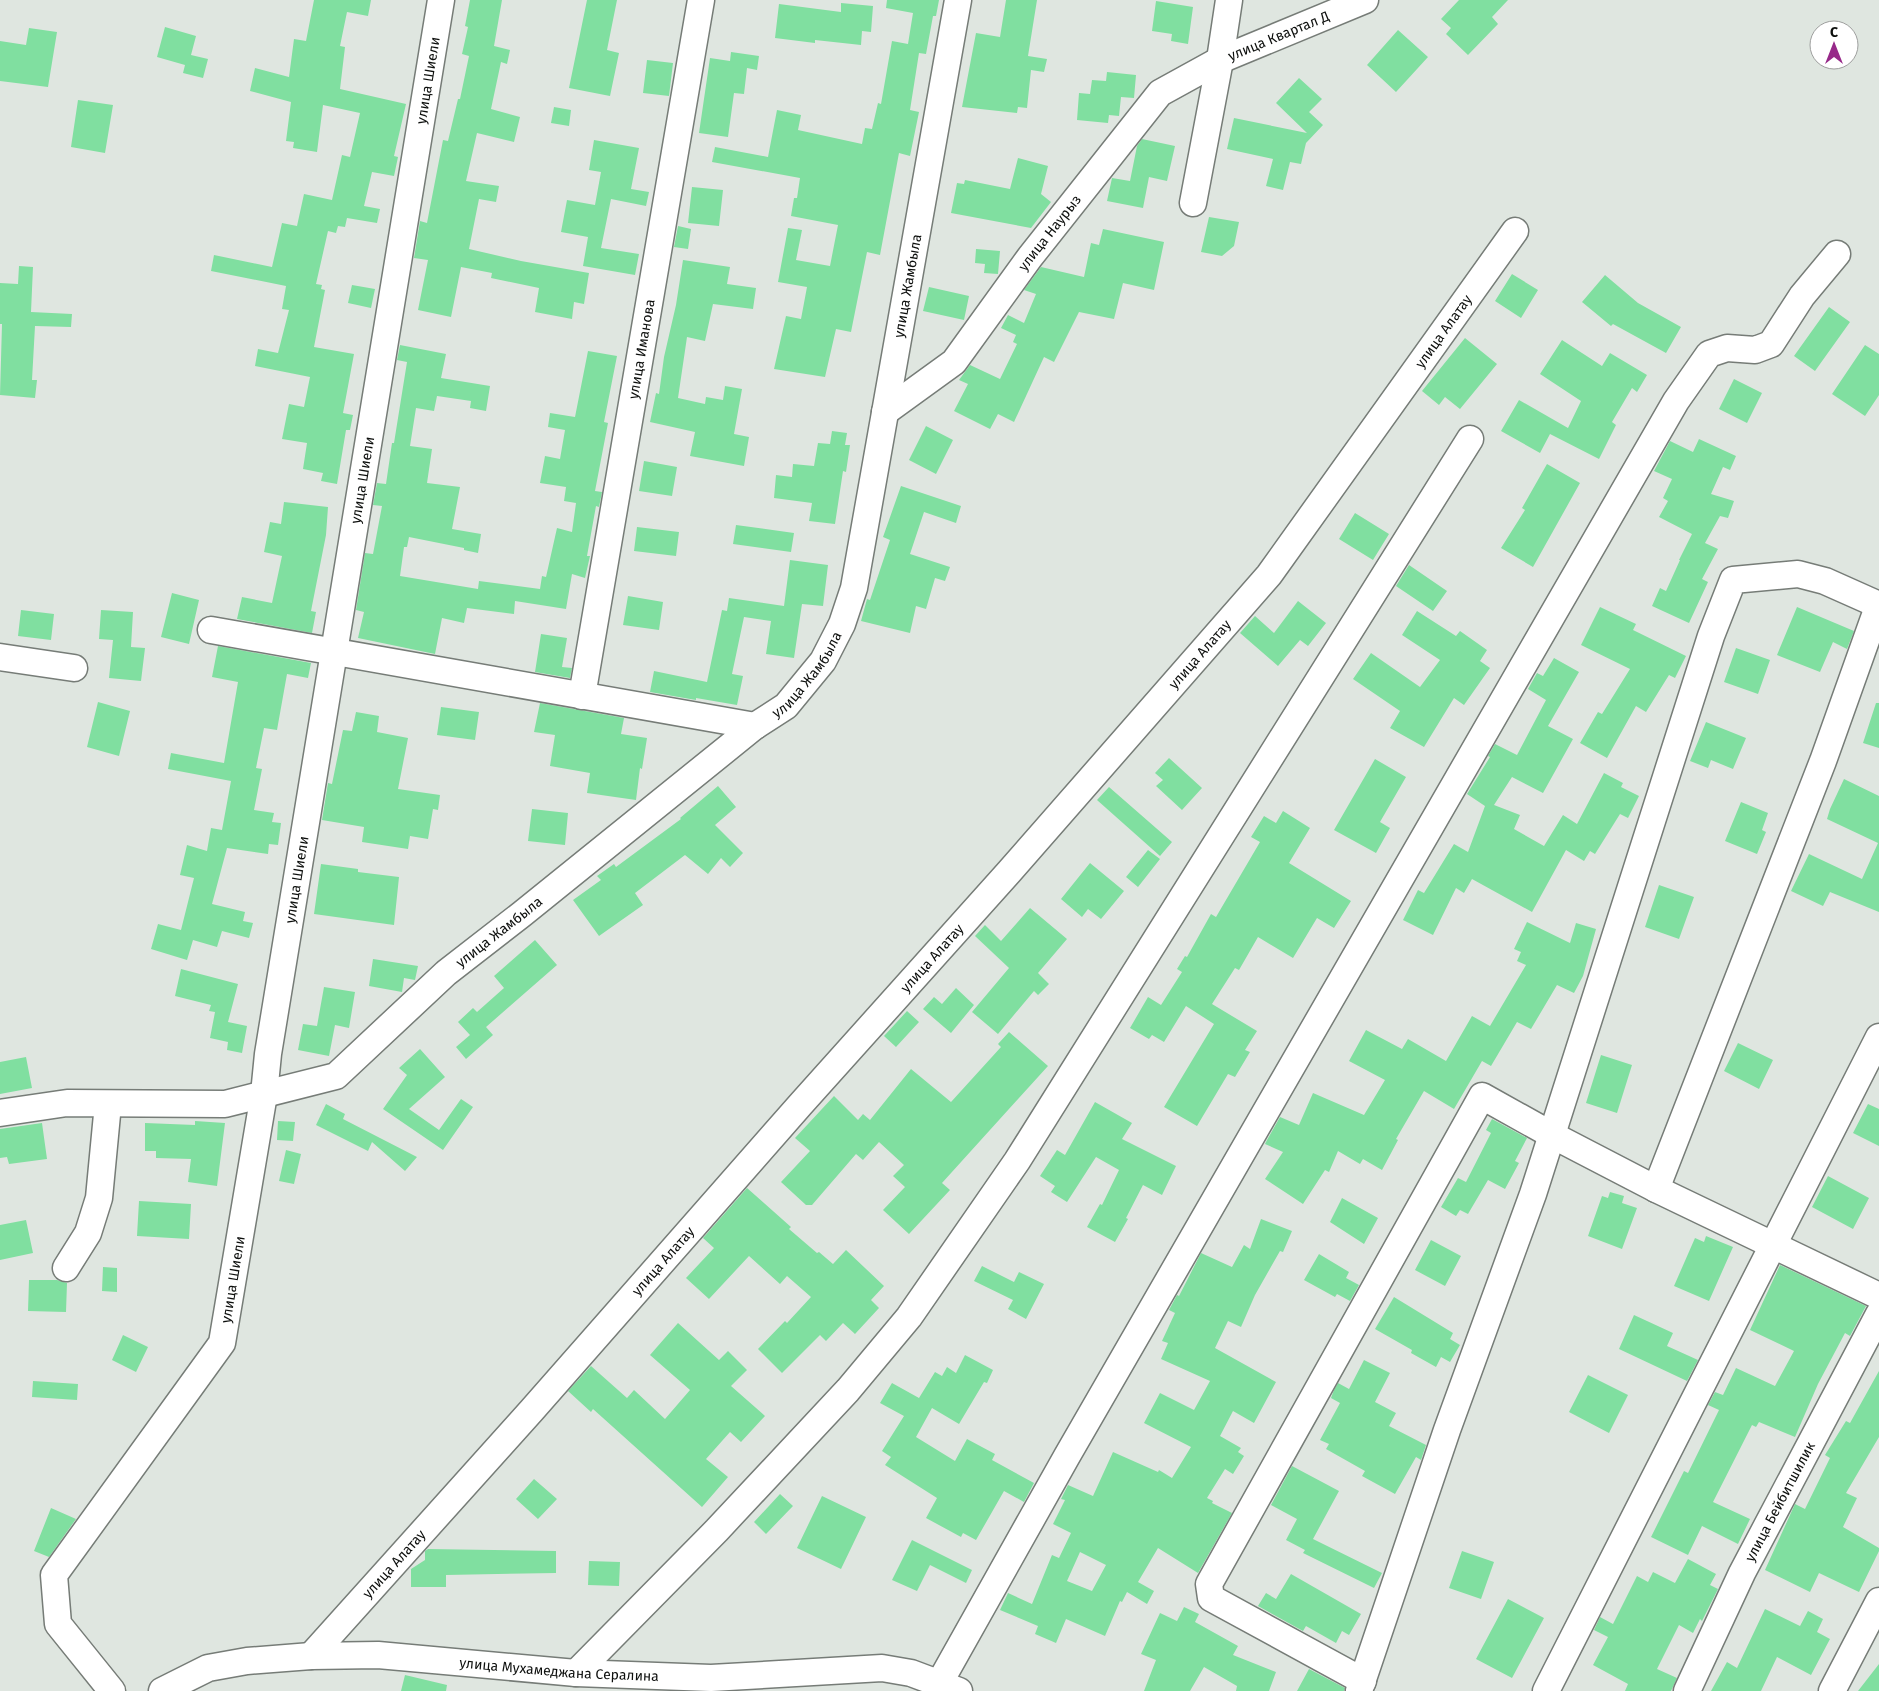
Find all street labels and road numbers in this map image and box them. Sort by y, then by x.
street label: улица Квартал Д [1225,7,1332,64]
street label: улица Шиели [412,36,443,125]
street label: улица Наурыз [1014,191,1085,274]
street label: улица Жамбыла [890,233,925,339]
street label: улица Алатау [1411,291,1475,371]
street label: улица Иманова [624,298,658,400]
street label: улица Шиели [347,435,378,525]
street label: улица Алатау [1165,616,1234,692]
street label: улица Жамбыла [769,629,845,721]
street label: улица Шиели [281,835,312,925]
street label: улица Жамбыла [452,893,546,971]
street label: улица Алатау [897,920,967,996]
street label: улица Алатау [628,1223,698,1299]
street label: улица Шиели [217,1235,248,1324]
street label: улица Бейбитшилик [1741,1438,1819,1564]
street label: улица Алатау [359,1526,429,1602]
street label: улица Мухамеджана Сералина [459,1654,659,1685]

